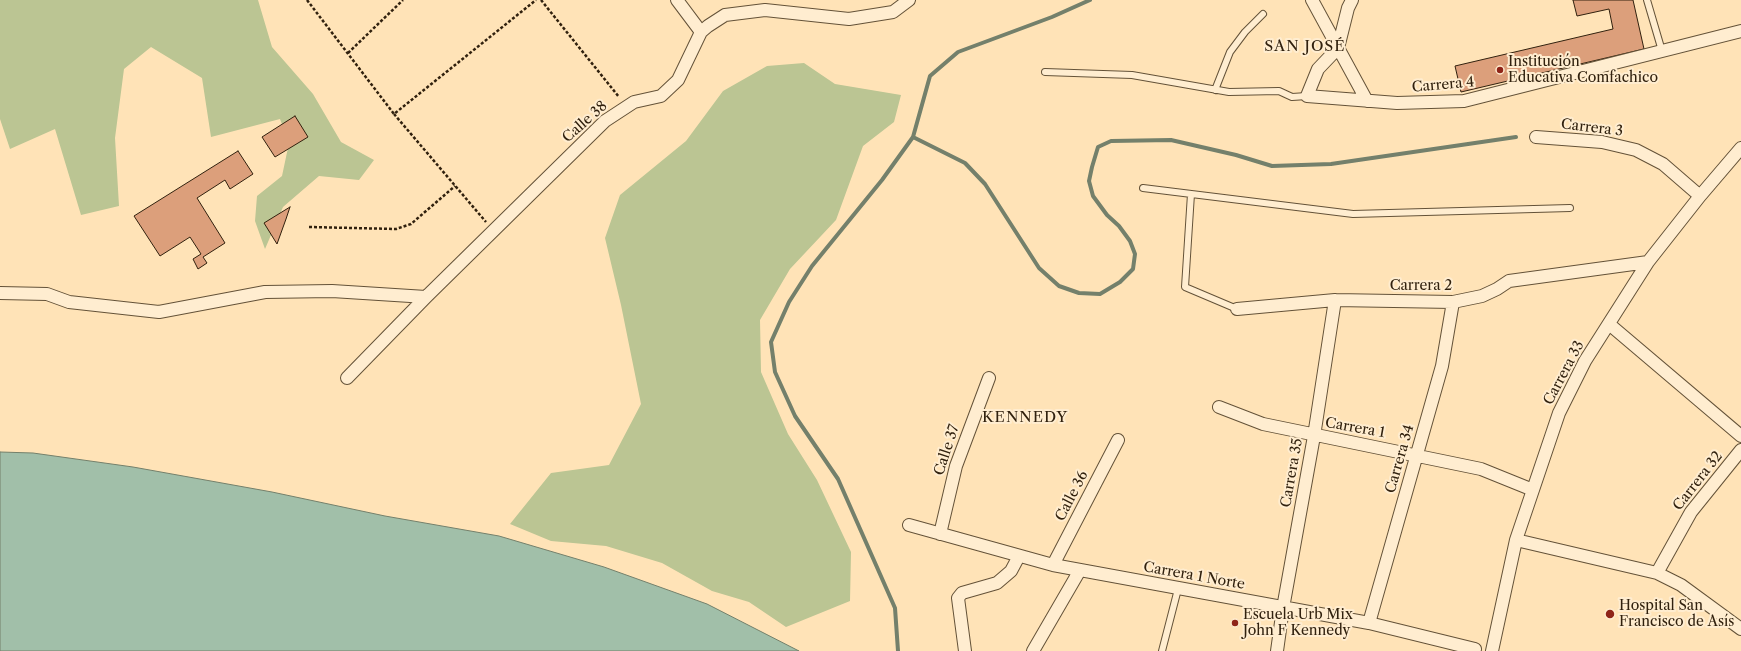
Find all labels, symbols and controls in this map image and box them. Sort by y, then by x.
district label: SAN JOSÉ [1264,38,1346,56]
place label: Institución Educativa Comfachico [1508,54,1658,86]
marker: Institución Educativa Comfachico [1495,65,1505,75]
street label: Carrera 4 [1411,74,1475,96]
street label: Calle 38 [559,98,611,146]
street label: Carrera 3 [1560,116,1624,140]
street label: Carrera 2 [1390,278,1452,294]
street label: Carrera 33 [1540,338,1588,408]
district label: KENNEDY [982,409,1068,427]
street label: Carrera 1 [1324,414,1386,442]
street label: Calle 37 [931,422,963,478]
street label: Carrera 34 [1382,423,1418,495]
street label: Carrera 35 [1278,437,1306,509]
street label: Carrera 32 [1670,448,1726,514]
street label: Calle 36 [1052,468,1092,524]
street label: Carrera 1 Norte [1142,559,1246,593]
place label: Hospital San Francisco de Asís [1619,598,1734,630]
place label: Escuela Urb Mix John F Kennedy [1243,607,1353,640]
marker: Hospital San Francisco de Asís [1604,608,1616,620]
marker: Escuela Urb Mix John F Kennedy [1230,618,1240,628]

